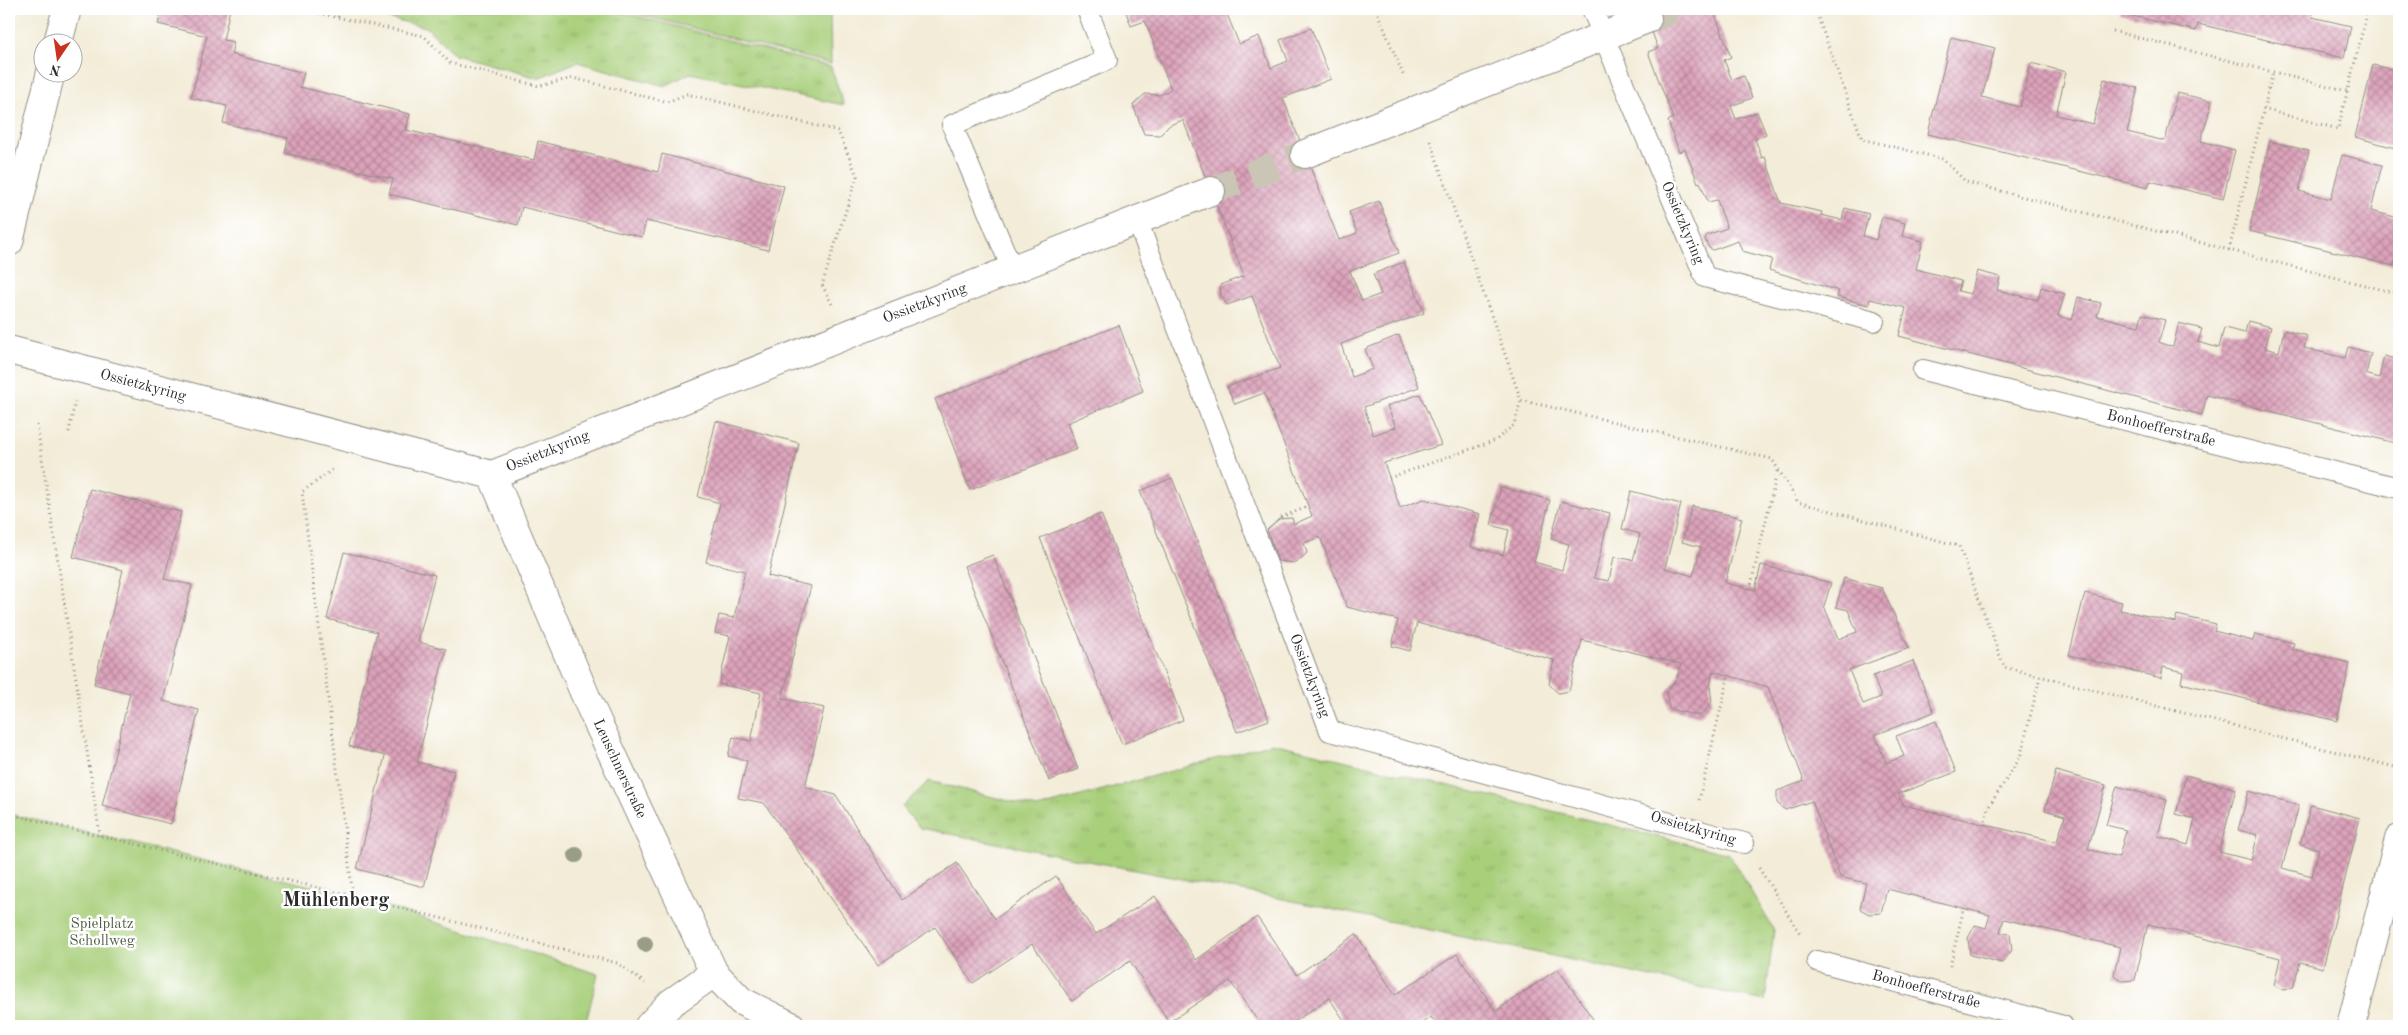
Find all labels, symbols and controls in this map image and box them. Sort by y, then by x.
north arrow [32,32,82,82]
text: N [48,62,62,78]
street label: Ossietzkyring [1658,179,1706,267]
street label: Ossietzkyring [881,281,969,327]
street label: Ossietzkyring [98,367,188,405]
street label: Bonhoefferstraße [2105,408,2217,450]
street label: Ossietzkyring [504,428,592,476]
street label: Ossietzkyring [1286,632,1332,720]
street label: Leuschnerstraße [590,717,649,821]
street label: Ossietzkyring [1648,810,1738,848]
district label: Mühlenberg [283,891,389,911]
park label: Spielplatz Schollweg [69,917,135,949]
street label: Bonhoefferstraße [1870,968,1982,1012]

